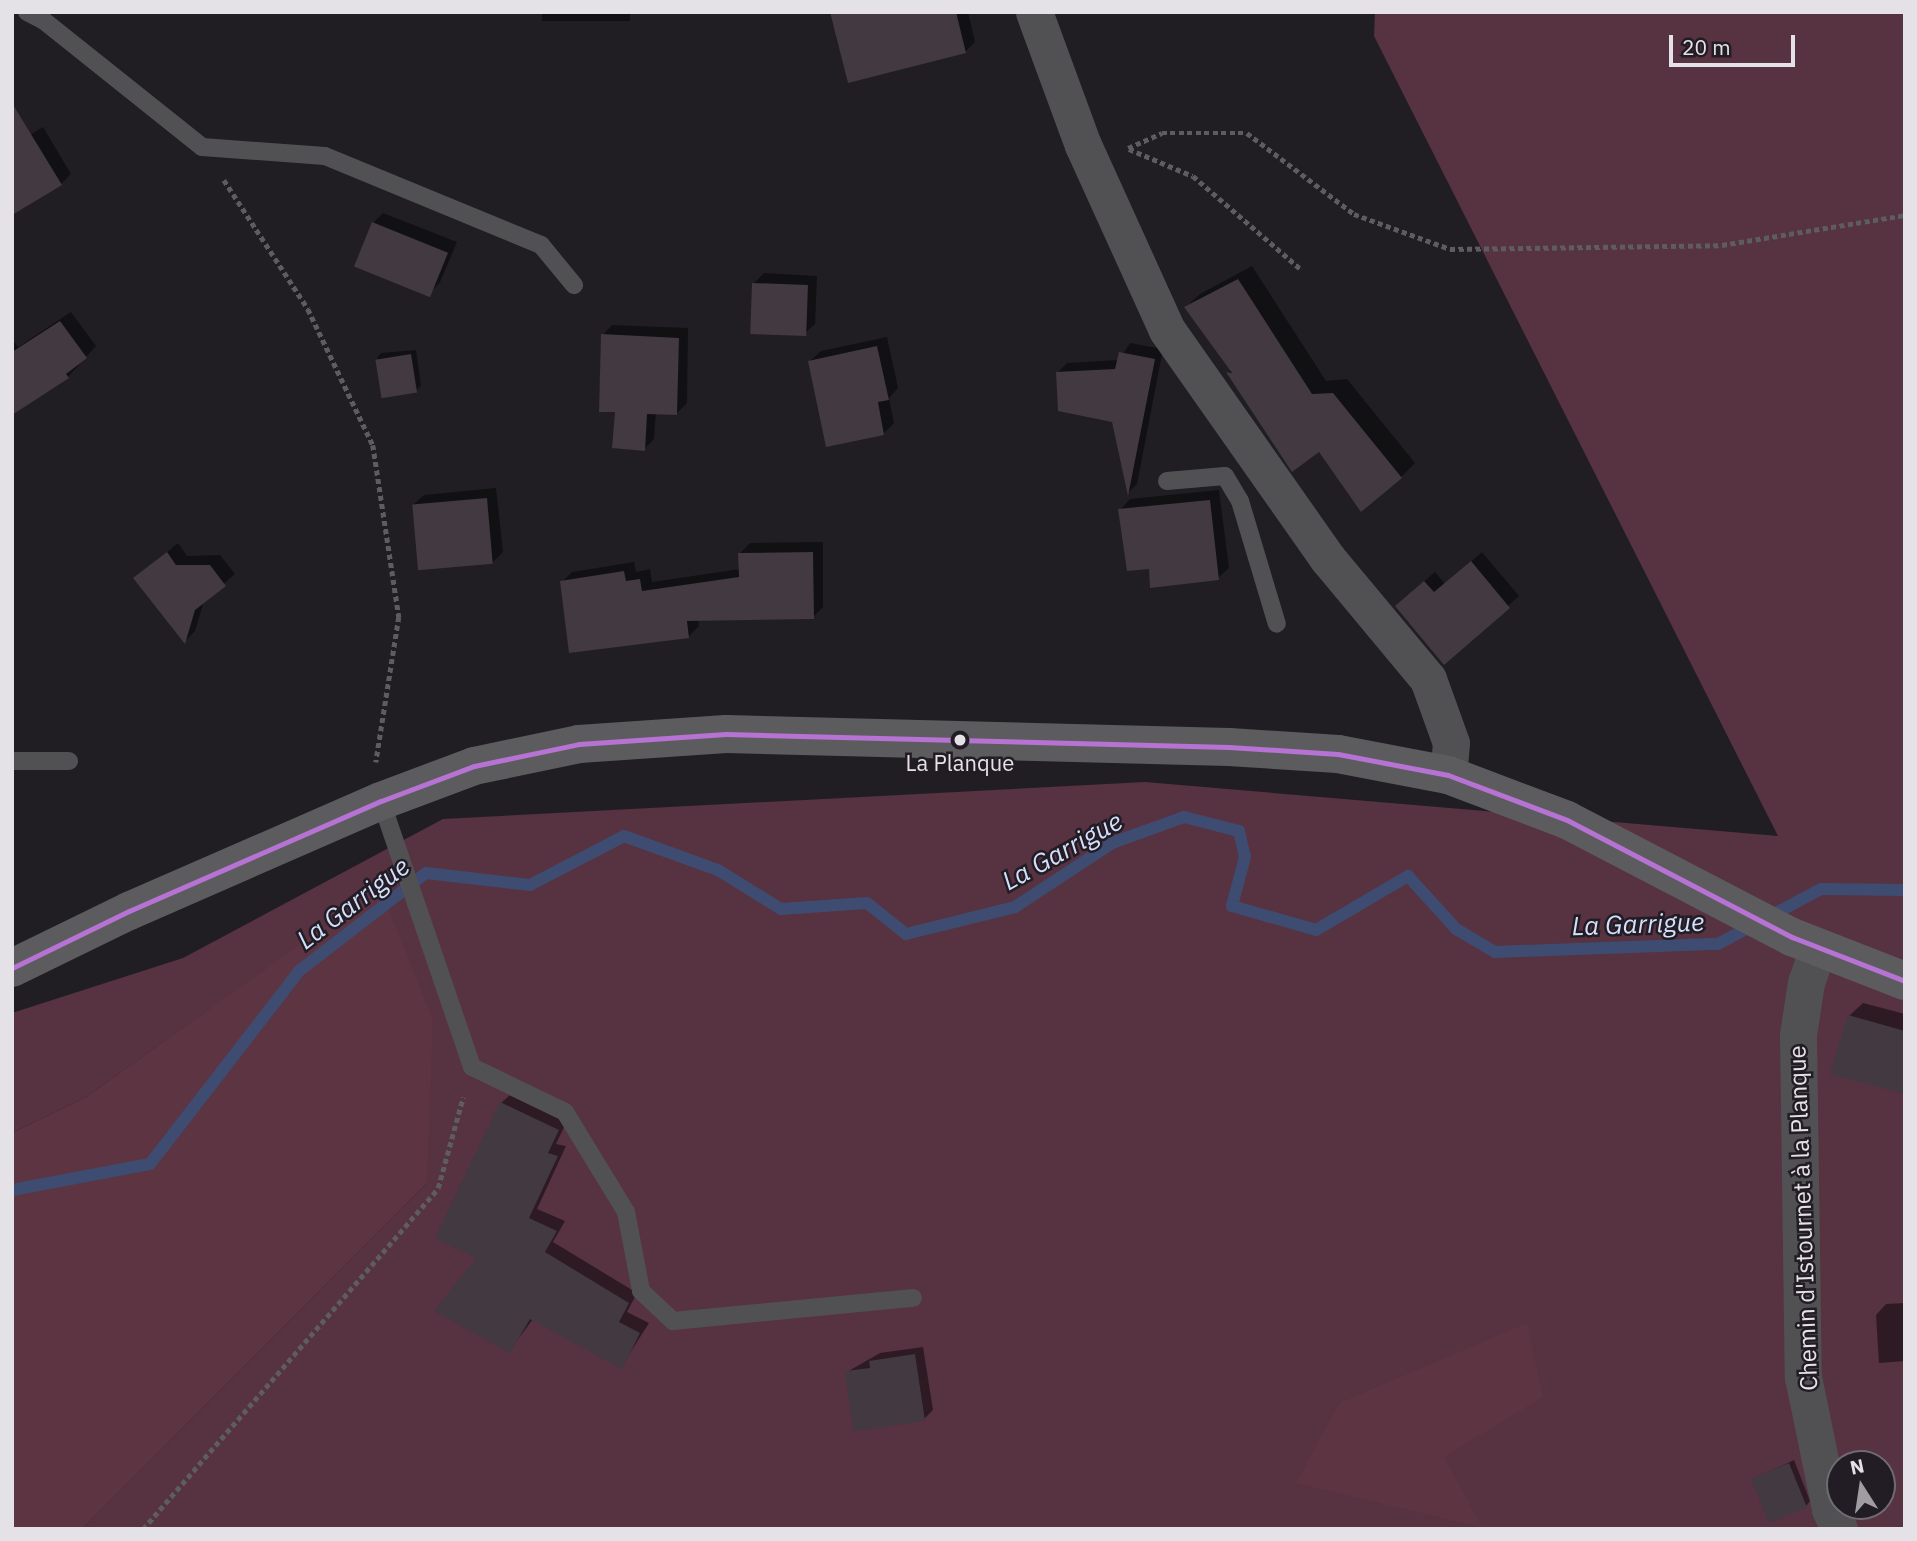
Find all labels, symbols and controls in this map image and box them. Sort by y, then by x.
scale bar [1672,21,1798,65]
text: 20 m [1682,33,1731,61]
marker: La Planque [953,733,967,747]
place label: La Planque [906,750,1014,776]
water label: La Garrigue [996,805,1128,897]
water label: La Garrigue [291,851,415,955]
water label: La Garrigue [1571,906,1705,942]
street label: Chemin d'Istournet à la Planque [1783,1045,1823,1391]
north arrow [1826,1450,1896,1520]
text: N [1848,1453,1866,1480]

